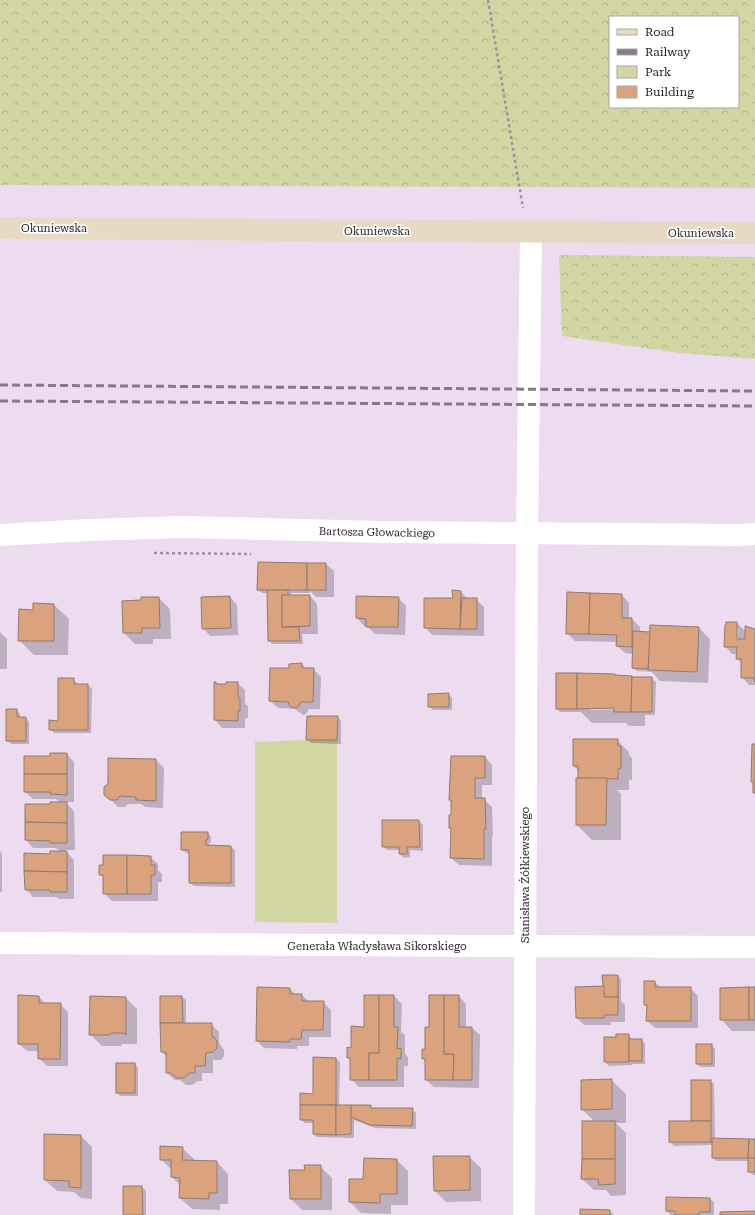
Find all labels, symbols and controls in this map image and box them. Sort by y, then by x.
legend [609,16,739,108]
text: Road [645,25,675,39]
text: Railway [645,45,691,59]
text: Park [645,65,672,79]
text: Building [645,85,694,99]
street label: Okuniewska [21,222,87,235]
street label: Okuniewska [344,225,410,238]
street label: Okuniewska [668,227,734,240]
street label: Bartosza Głowackiego [319,525,436,540]
street label: Stanisława Żółkiewskiego [518,806,532,943]
street label: Generała Władysława Sikorskiego [287,940,467,953]

